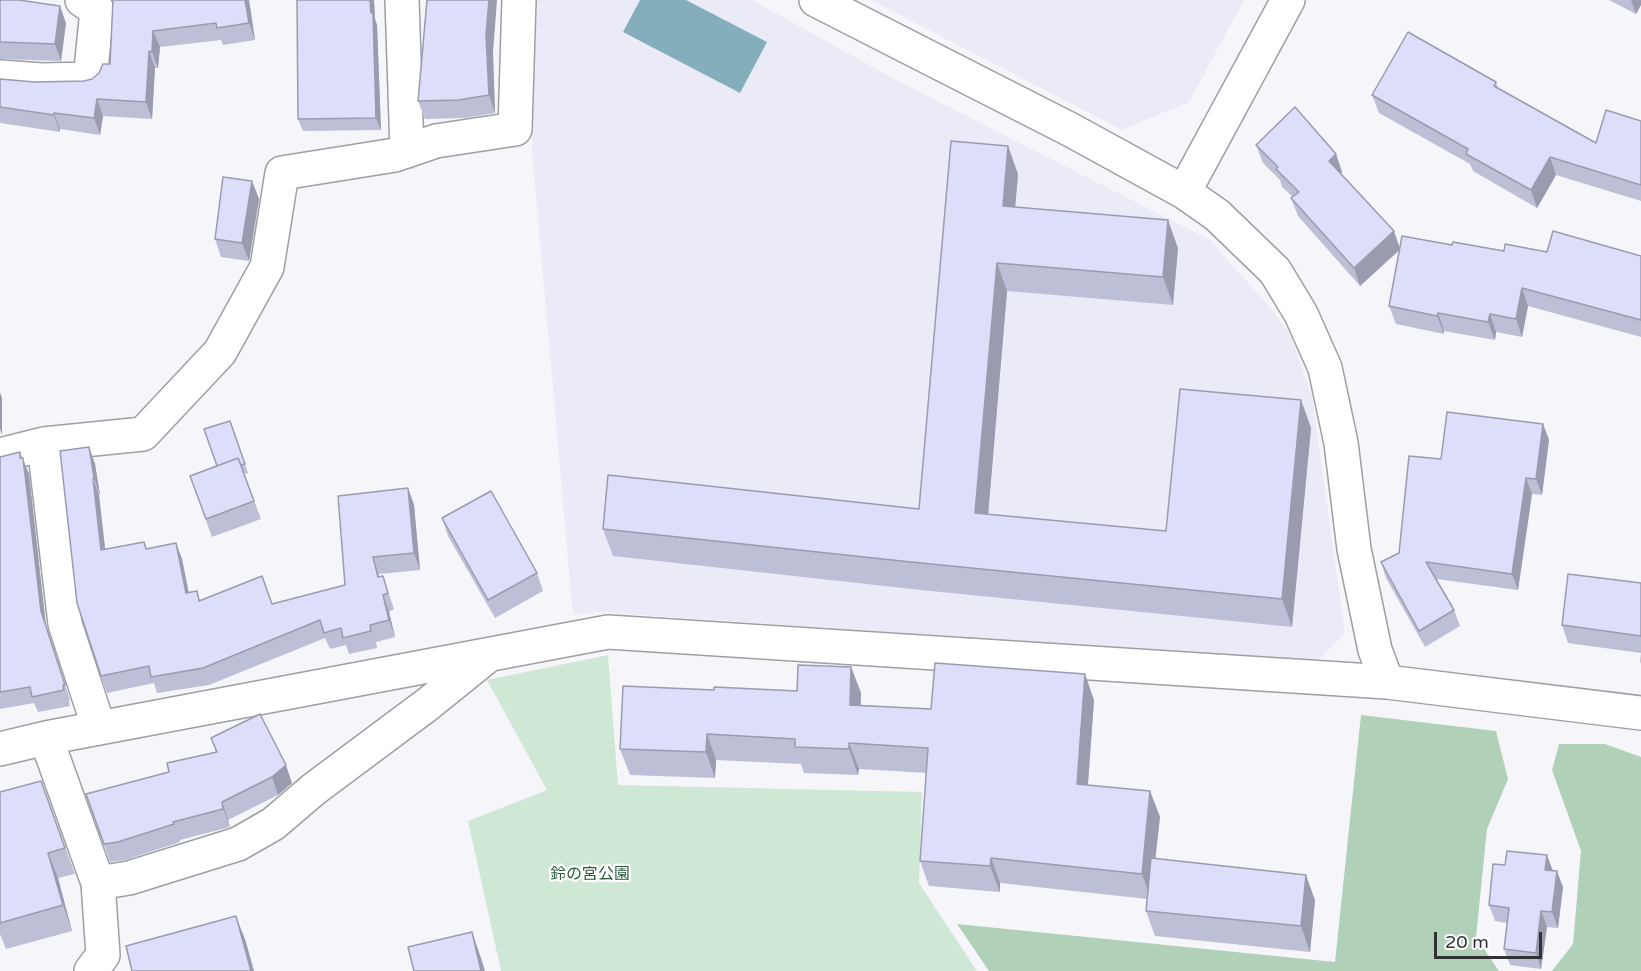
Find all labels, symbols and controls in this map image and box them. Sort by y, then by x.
park label: 鈴の宮公園 [550,865,630,885]
scale bar [1437,920,1545,958]
text: 20 m [1445,931,1489,953]

